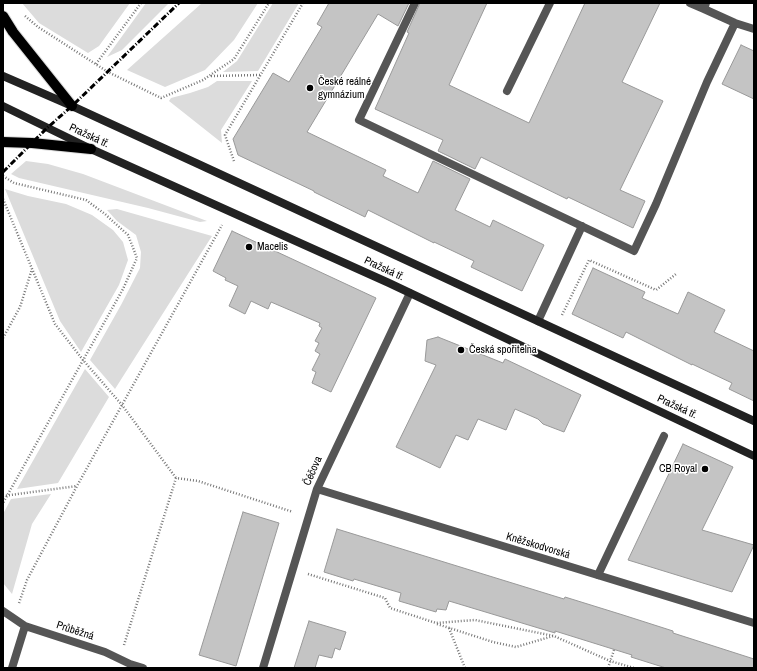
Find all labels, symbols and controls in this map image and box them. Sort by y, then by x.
place label: České reálné gymnázium [318,75,371,101]
marker: České reálné gymnázium [305,83,315,93]
street label: Pražská tř. [67,121,111,151]
place label: Macelis [257,240,288,254]
marker: Macelis [244,242,254,252]
street label: Pražská tř. [362,254,406,284]
place label: Česká spořitelna [469,343,537,357]
marker: Česká spořitelna [456,345,466,355]
street label: Pražská tř. [655,392,699,422]
street label: Čéčova [301,454,325,488]
place label: CB Royal [659,462,697,476]
marker: CB Royal [700,464,710,474]
street label: Kněžskodvorská [504,530,572,562]
street label: Průběžná [55,619,95,643]

